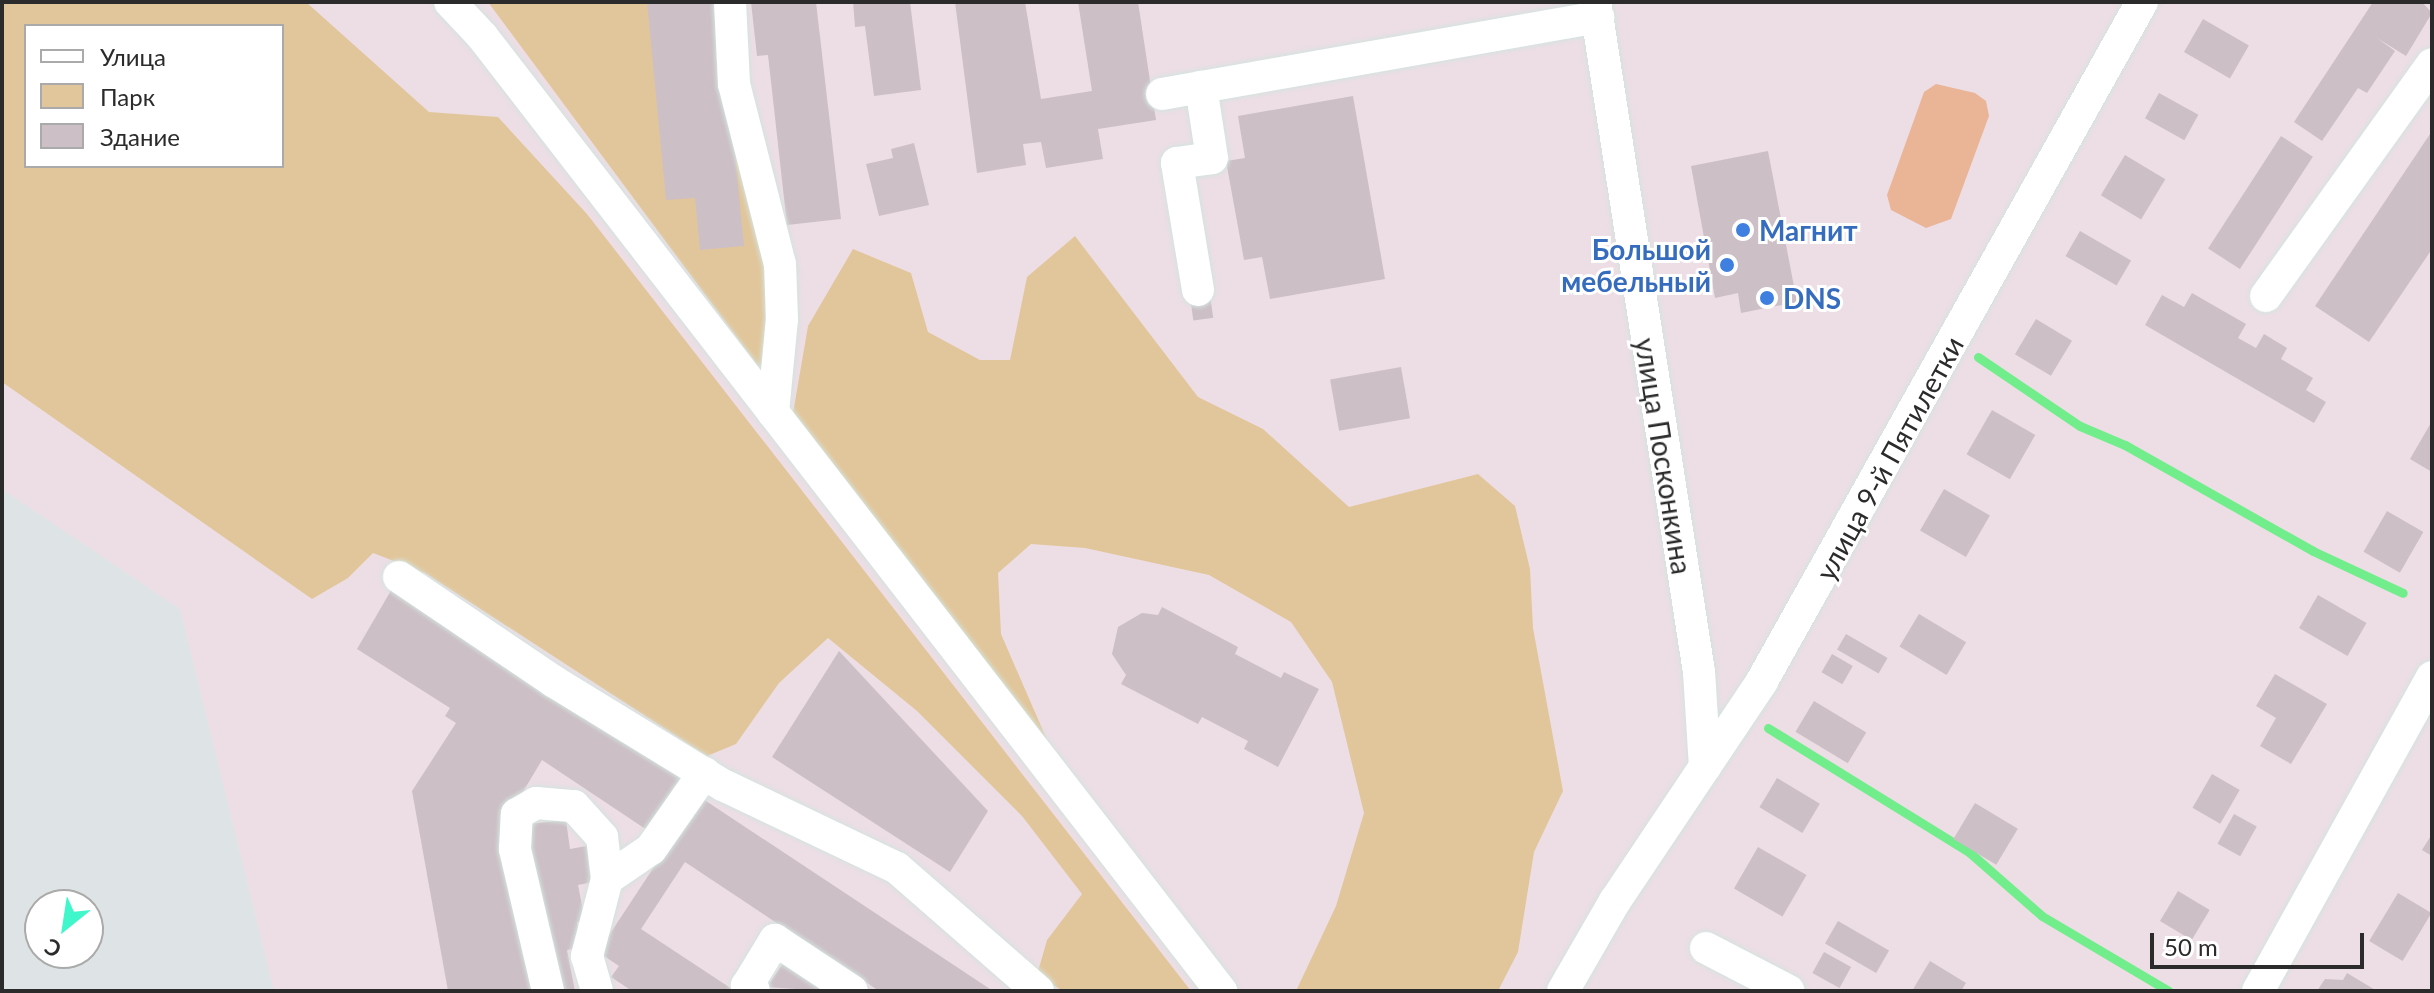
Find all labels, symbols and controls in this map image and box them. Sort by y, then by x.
legend [24,24,284,168]
text: Улица [100,42,166,71]
text: Парк [100,82,155,111]
text: Здание [100,122,180,151]
place label: Магнит [1759,213,1858,247]
marker: Магнит [1734,221,1752,239]
place label: Большой мебельный [1561,232,1711,298]
marker: Большой мебельный [1718,256,1736,274]
place label: DNS [1783,281,1841,315]
marker: DNS [1758,289,1776,307]
street label: улица 9-й Пятилетки [1808,330,1970,586]
street label: улица Посконкина [1629,335,1699,577]
north arrow [24,889,104,969]
scale bar [2154,917,2368,967]
text: 50 m [2164,932,2218,961]
text: С [40,933,66,964]

